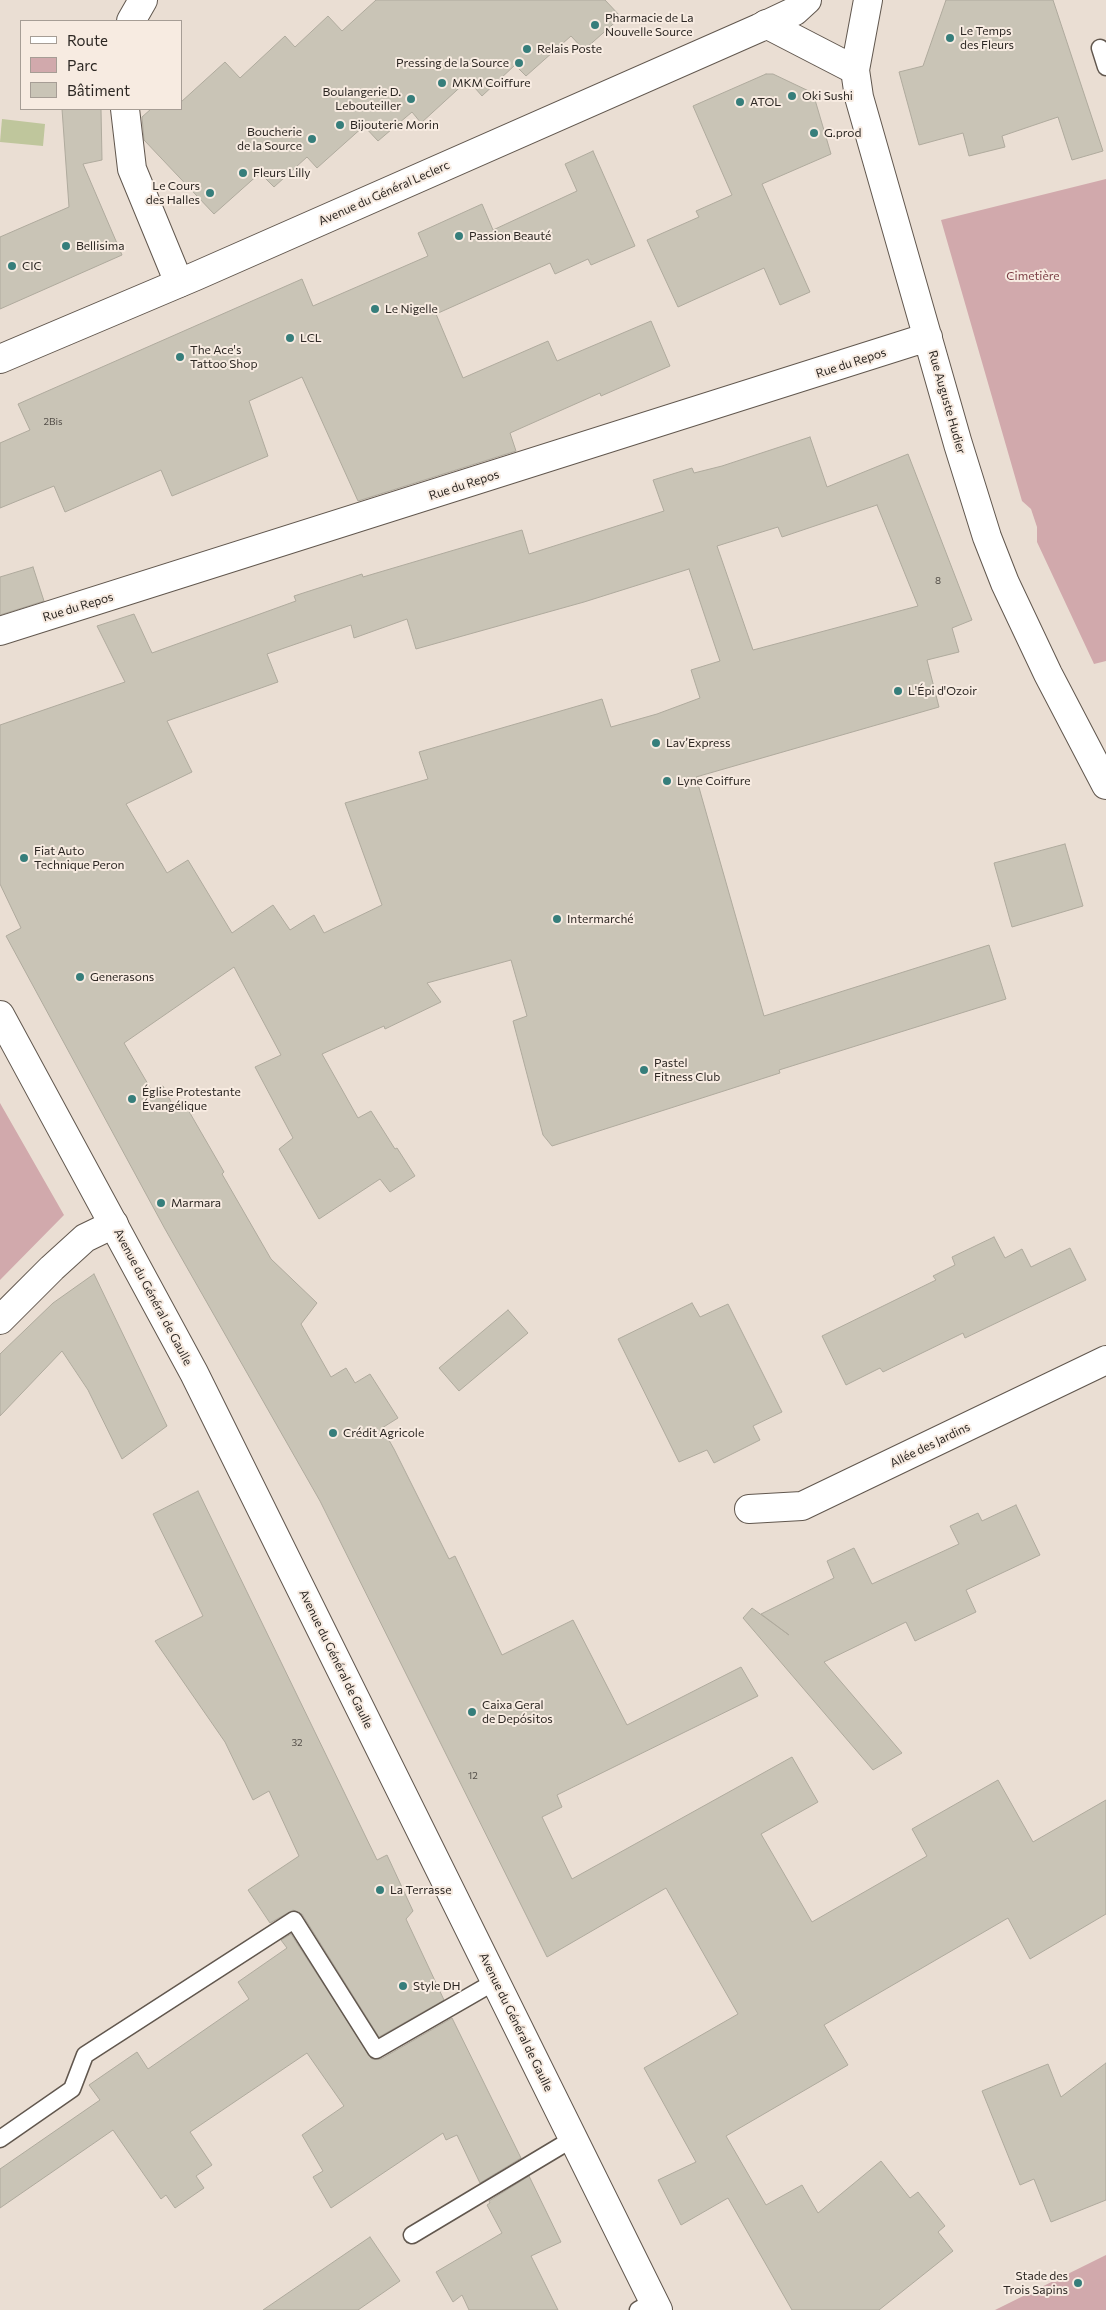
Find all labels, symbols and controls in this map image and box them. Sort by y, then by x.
place label: Pharmacie de La Nouvelle Source [605,11,694,39]
marker: Pharmacie de La Nouvelle Source [589,19,601,31]
legend [20,20,182,110]
place label: Le Temps des Fleurs [960,24,1014,52]
text: Route [67,31,108,49]
marker: Le Temps des Fleurs [944,32,956,44]
place label: Relais Poste [537,42,602,56]
marker: Relais Poste [521,43,533,55]
text: Parc [67,56,97,74]
place label: Pressing de la Source [396,56,509,70]
marker: Pressing de la Source [513,57,525,69]
place label: MKM Coiffure [452,76,531,90]
marker: MKM Coiffure [436,77,448,89]
text: Bâtiment [67,81,130,99]
place label: Boulangerie D. Lebouteiller [323,85,401,113]
place label: Oki Sushi [802,89,853,103]
marker: Oki Sushi [786,90,798,102]
marker: Boulangerie D. Lebouteiller [405,93,417,105]
place label: ATOL [750,95,781,109]
marker: ATOL [734,96,746,108]
place label: Bijouterie Morin [350,118,439,132]
marker: Bijouterie Morin [334,119,346,131]
place label: Boucherie de la Source [237,125,302,153]
place label: G.prod [824,126,861,140]
marker: G.prod [808,127,820,139]
marker: Boucherie de la Source [306,133,318,145]
street label: Avenue du Général Leclerc [316,158,452,228]
place label: Fleurs Lilly [253,166,311,180]
marker: Fleurs Lilly [237,167,249,179]
place label: Le Cours des Halles [146,179,200,207]
marker: Le Cours des Halles [204,187,216,199]
place label: Passion Beauté [469,229,551,243]
marker: Passion Beauté [453,230,465,242]
place label: Bellisima [76,239,125,253]
marker: Bellisima [60,240,72,252]
place label: CIC [22,259,42,273]
marker: CIC [6,260,18,272]
park label: Cimetière [1006,269,1060,283]
place label: Le Nigelle [385,302,438,316]
marker: Le Nigelle [369,303,381,315]
place label: LCL [300,331,322,345]
marker: LCL [284,332,296,344]
place label: The Ace's Tattoo Shop [190,343,258,371]
street label: Rue du Repos [814,345,888,381]
street label: Rue Auguste Hudier [925,349,969,455]
marker: The Ace's Tattoo Shop [174,351,186,363]
house number: 2Bis [43,416,63,428]
street label: Rue du Repos [427,467,501,503]
house number: 8 [935,575,941,587]
street label: Rue du Repos [41,589,115,625]
place label: L'Épi d'Ozoir [908,684,977,698]
marker: L'Épi d'Ozoir [892,685,904,697]
place label: Lav’Express [666,736,730,750]
marker: Lav’Express [650,737,662,749]
place label: Lyne Coiffure [677,774,751,788]
marker: Lyne Coiffure [661,775,673,787]
place label: Fiat Auto Technique Peron [34,844,124,872]
marker: Fiat Auto Technique Peron [18,852,30,864]
place label: Intermarché [567,912,634,926]
marker: Intermarché [551,913,563,925]
place label: Generasons [90,970,154,984]
marker: Generasons [74,971,86,983]
place label: Pastel Fitness Club [654,1056,720,1084]
marker: Pastel Fitness Club [638,1064,650,1076]
place label: Église Protestante Évangélique [142,1085,241,1113]
marker: Église Protestante Évangélique [126,1093,138,1105]
place label: Marmara [171,1196,221,1210]
marker: Marmara [155,1197,167,1209]
street label: Avenue du Général de Gaulle [111,1226,195,1368]
street label: Allée des Jardins [888,1419,972,1471]
place label: Crédit Agricole [343,1426,424,1440]
marker: Crédit Agricole [327,1427,339,1439]
street label: Avenue du Général de Gaulle [296,1587,376,1731]
place label: Caixa Geral de Depósitos [482,1698,553,1726]
marker: Caixa Geral de Depósitos [466,1706,478,1718]
house number: 32 [291,1737,303,1749]
house number: 12 [468,1770,478,1782]
place label: La Terrasse [390,1883,452,1897]
marker: La Terrasse [374,1884,386,1896]
street label: Avenue du Général de Gaulle [476,1950,556,2094]
place label: Style DH [413,1979,461,1993]
marker: Style DH [397,1980,409,1992]
place label: Stade des Trois Sapins [1003,2269,1068,2297]
marker: Stade des Trois Sapins [1072,2277,1084,2289]

